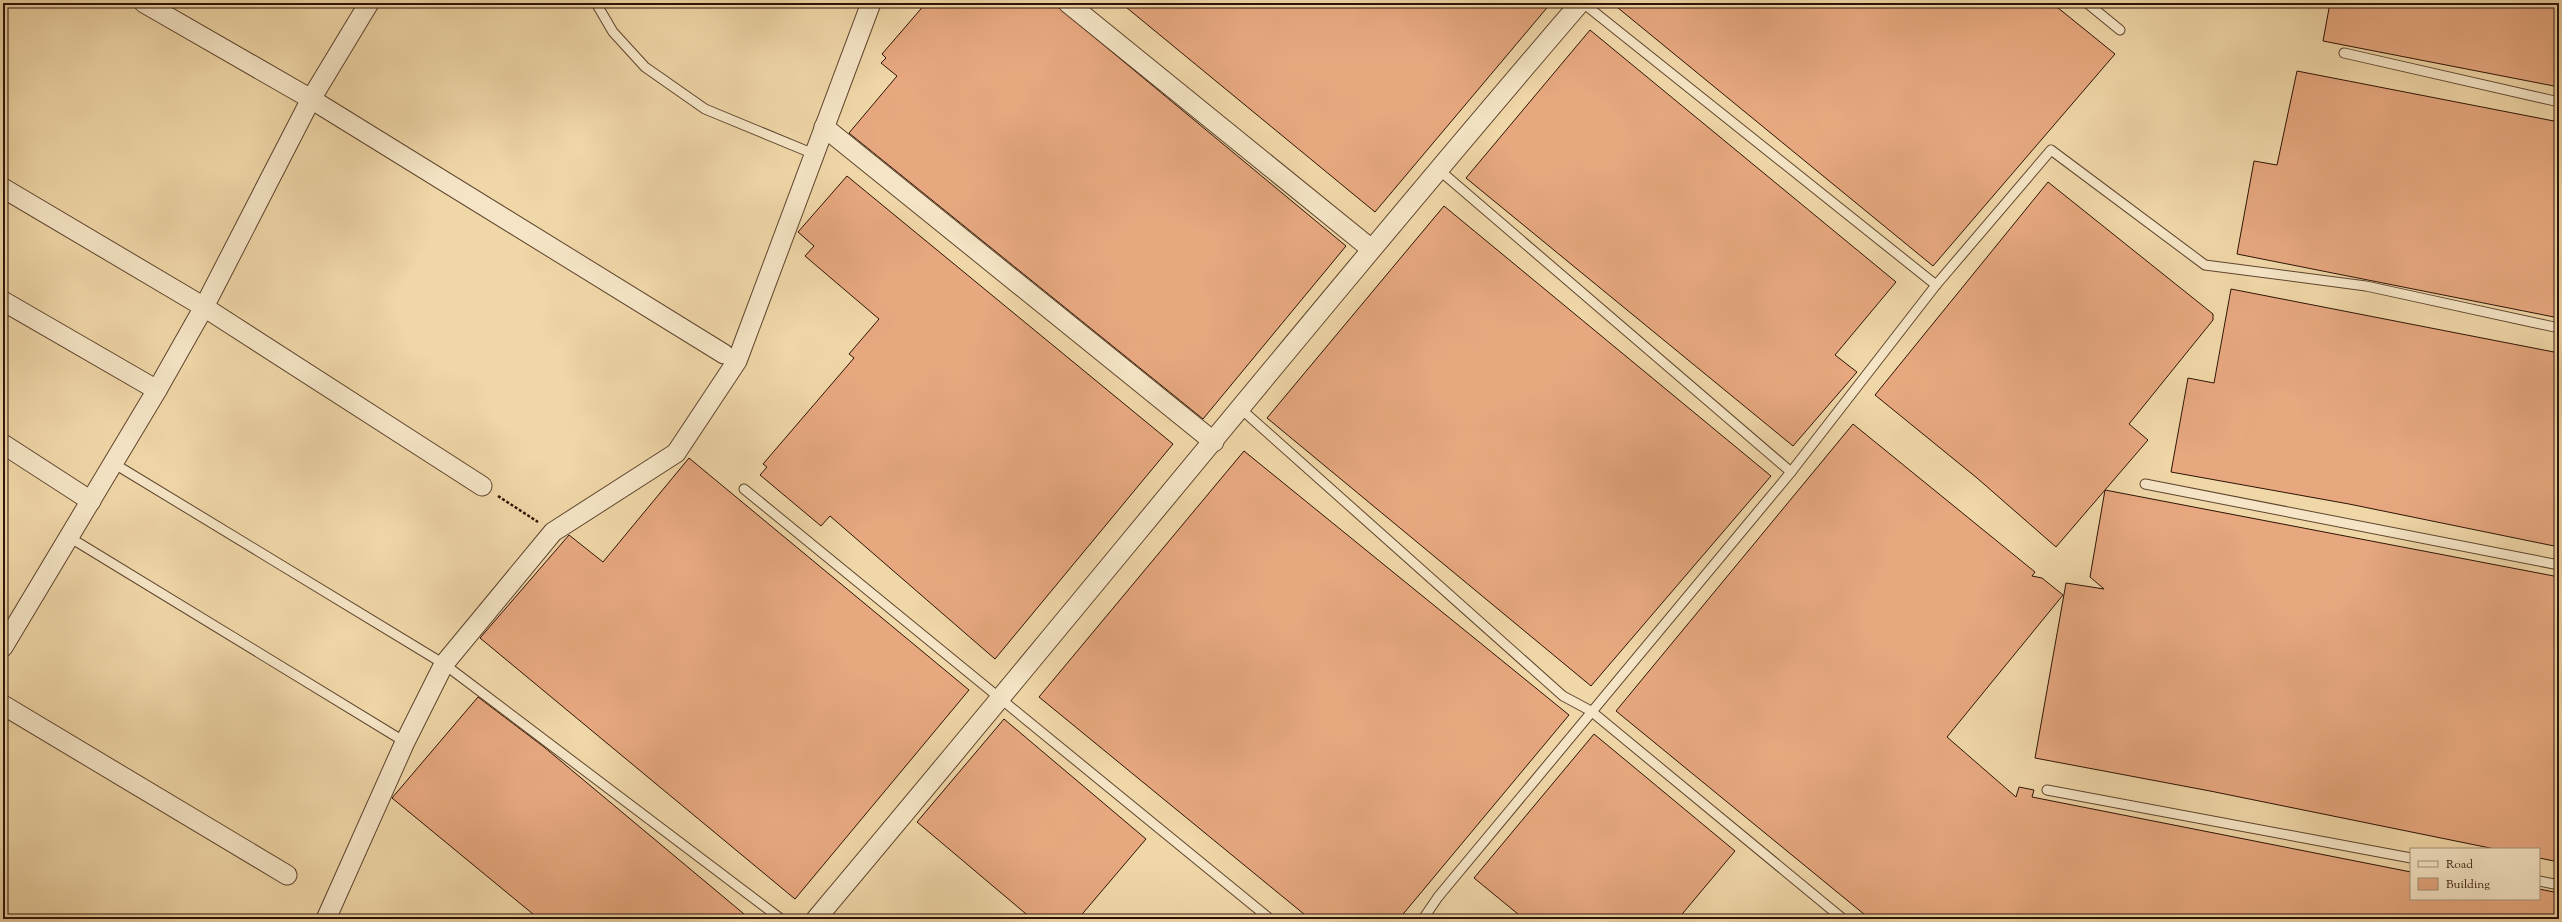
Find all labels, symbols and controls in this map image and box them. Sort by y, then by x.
legend [2410,848,2540,900]
text: Road [2446,856,2473,874]
text: Building [2446,876,2490,894]

